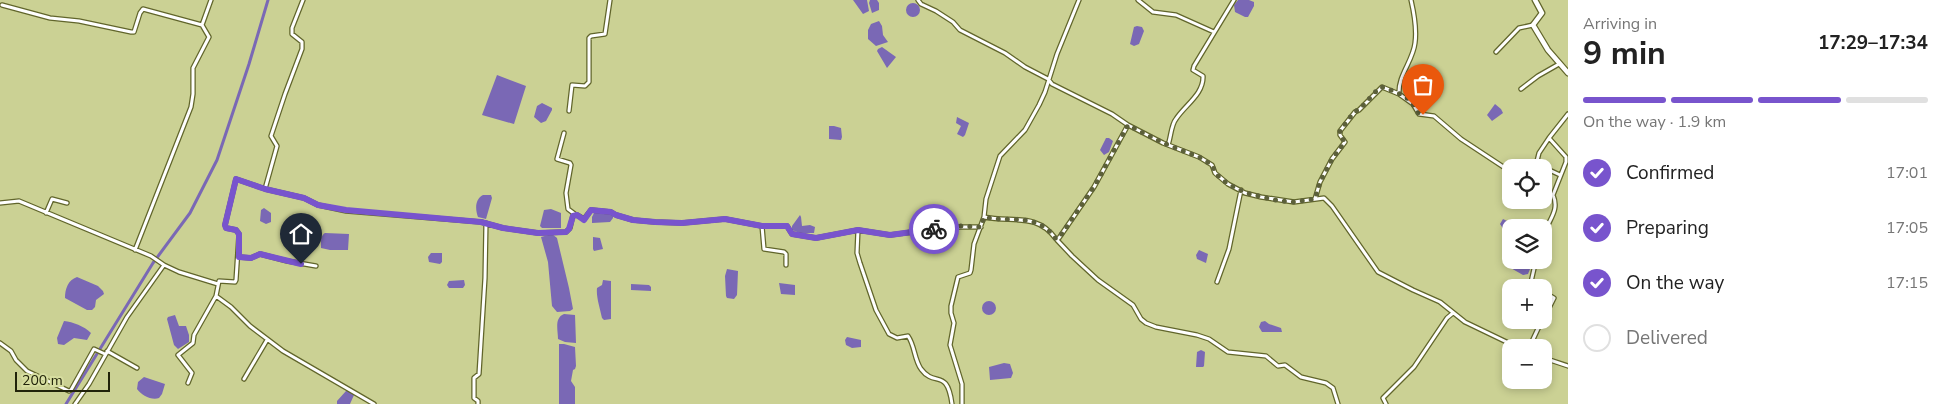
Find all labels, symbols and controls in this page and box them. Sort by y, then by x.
text: Arriving in [1583,13,1657,35]
text: 17:29–17:34 [1818,30,1928,56]
text: 9 min [1583,32,1666,75]
pin [1402,64,1444,115]
icon: bag [1409,71,1437,99]
text: On the way · 1.9 km [1583,111,1726,133]
map controls [1502,159,1552,389]
button: locate [1502,159,1552,209]
icon: check [1583,159,1611,187]
text: Confirmed [1626,160,1714,186]
text: 17:01 [1886,162,1928,184]
courier [909,204,959,254]
pin [280,213,322,264]
icon: check [1583,214,1611,242]
icon: bike [920,215,948,243]
text: Preparing [1626,215,1709,241]
text: 17:05 [1886,217,1928,239]
button: layers [1502,219,1552,269]
icon: home [287,220,315,248]
icon: check [1583,269,1611,297]
text: On the way [1626,270,1724,296]
text: 17:15 [1886,272,1928,294]
button: + [1502,279,1552,329]
text: Delivered [1626,325,1708,351]
button: − [1502,339,1552,389]
scale bar [15,369,110,392]
text: 200 m [22,371,63,390]

